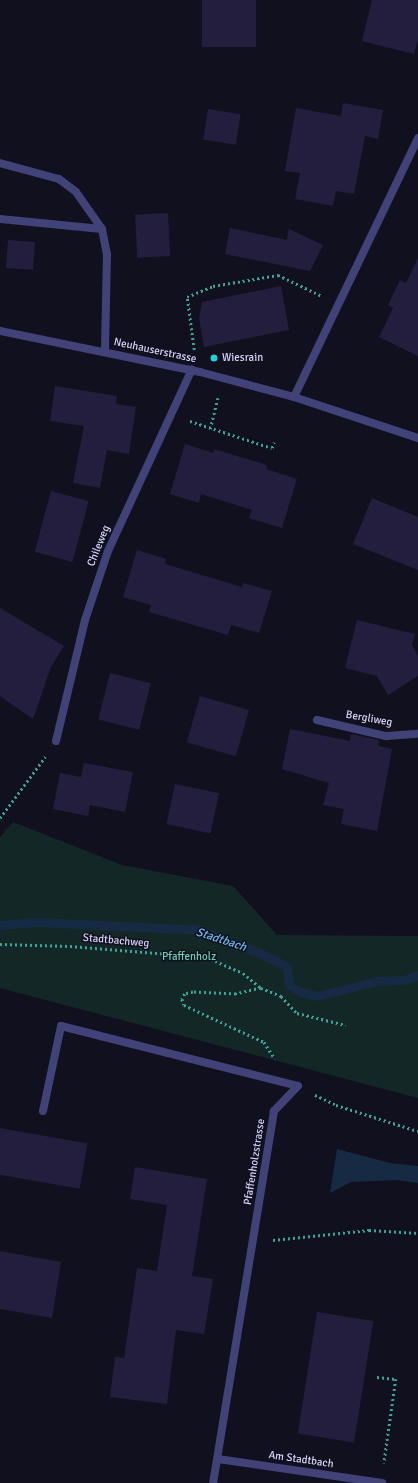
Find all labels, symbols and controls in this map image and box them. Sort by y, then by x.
street label: Neuhauserstrasse [112,336,198,366]
place label: Wiesrain [222,351,263,365]
marker: Wiesrain [209,353,219,363]
street label: Chileweg [85,523,113,569]
street label: Bergliweg [345,708,393,730]
water label: Stadtbach [194,925,248,955]
street label: Stadtbachweg [82,932,150,950]
park label: Pfaffenholz [162,950,216,964]
street label: Pfaffenholzstrasse [242,1118,268,1206]
street label: Am Stadtbach [268,1449,334,1471]

